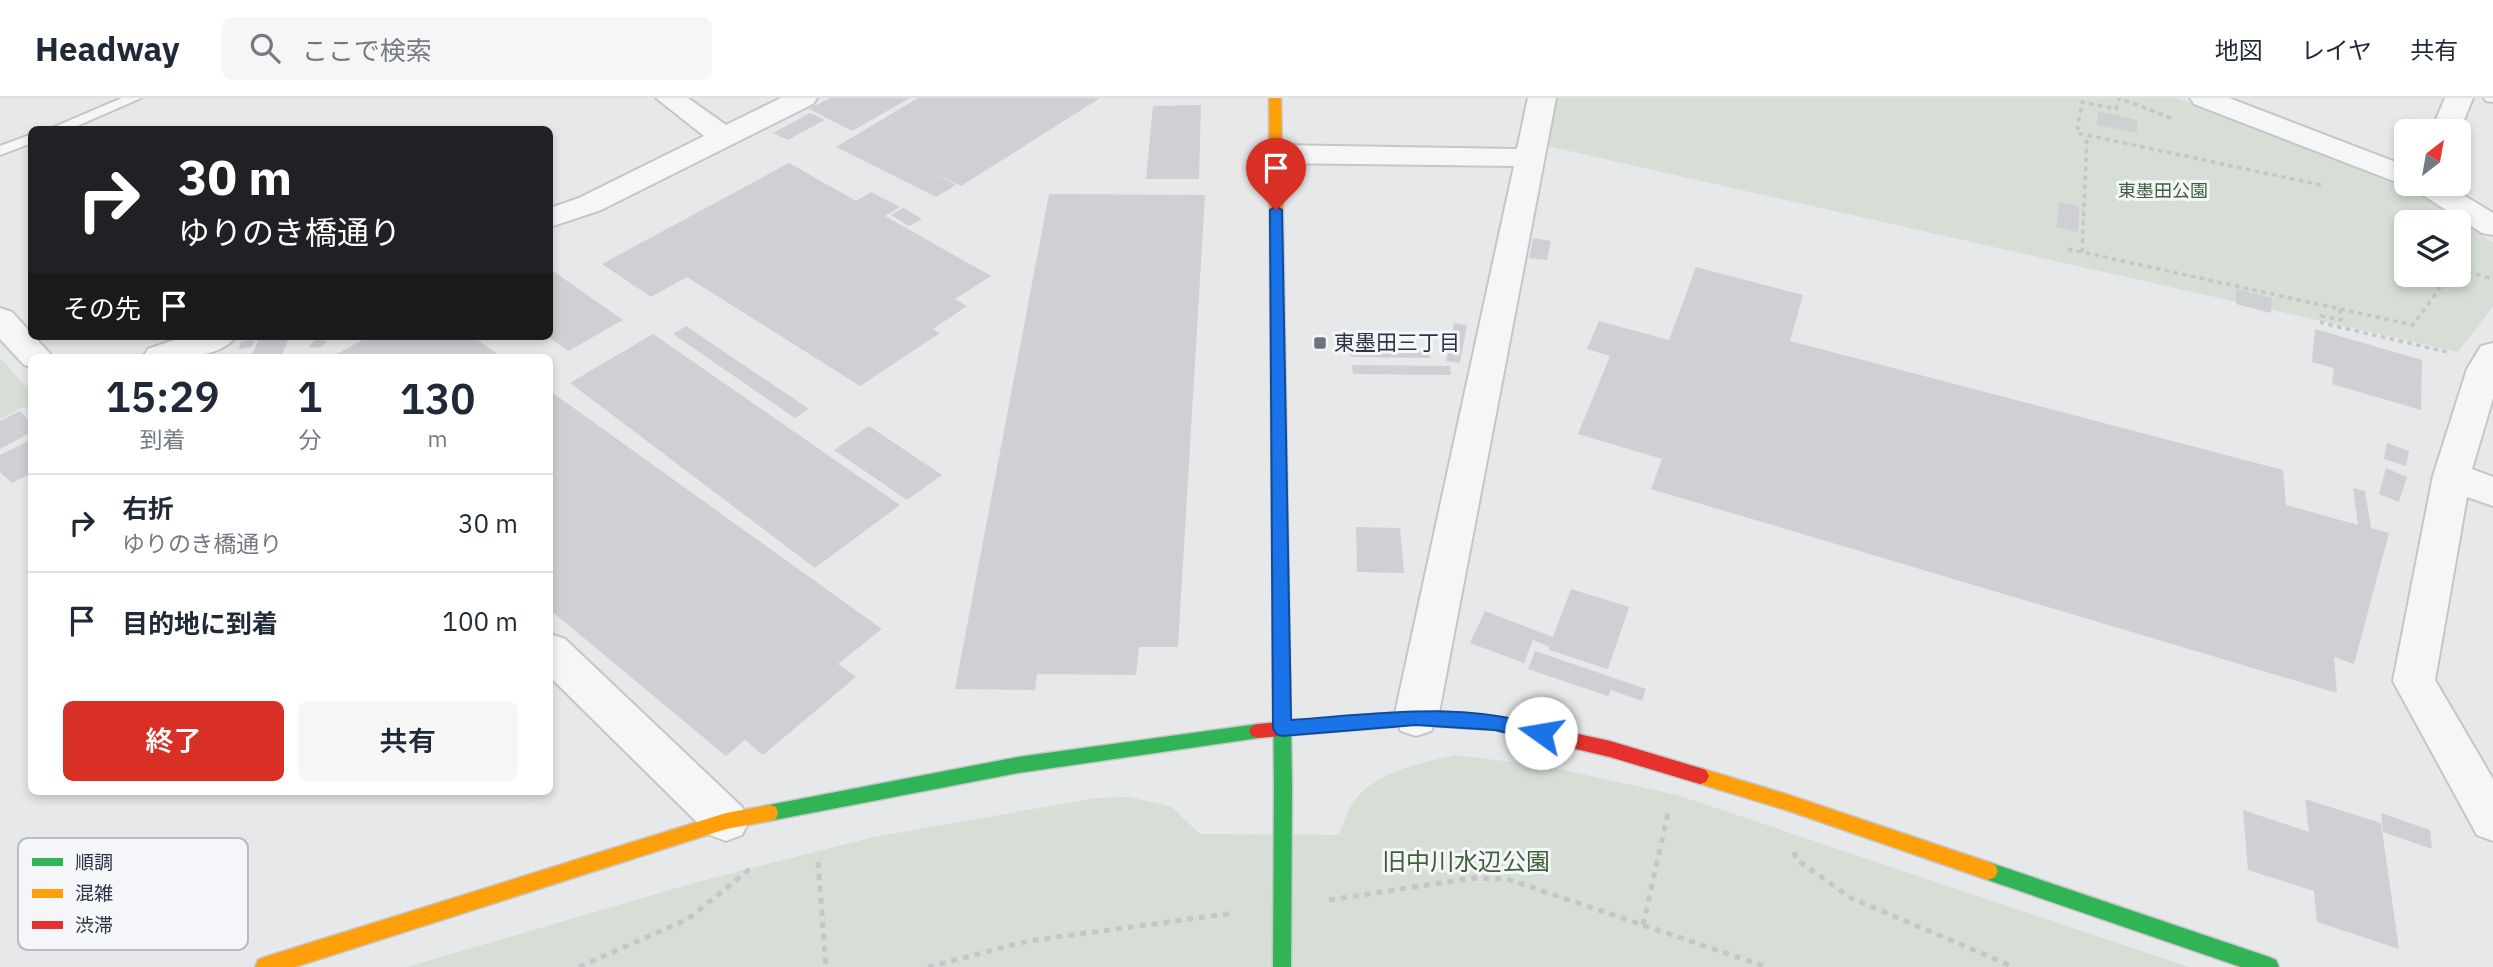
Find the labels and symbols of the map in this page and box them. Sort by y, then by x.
north arrow [2394,119,2471,196]
pin [1246,138,1306,210]
park label: 東墨田公園 [2118,179,2208,202]
place label: 東墨田三丁目 [1334,328,1460,356]
marker: 東墨田三丁目 [1312,335,1328,351]
position arrow [1504,696,1578,770]
legend [18,838,248,950]
park label: 旧中川水辺公園 [1382,845,1550,877]
text: 順調 [75,850,113,874]
text: 混雑 [75,881,113,905]
text: 渋滞 [75,913,113,937]

